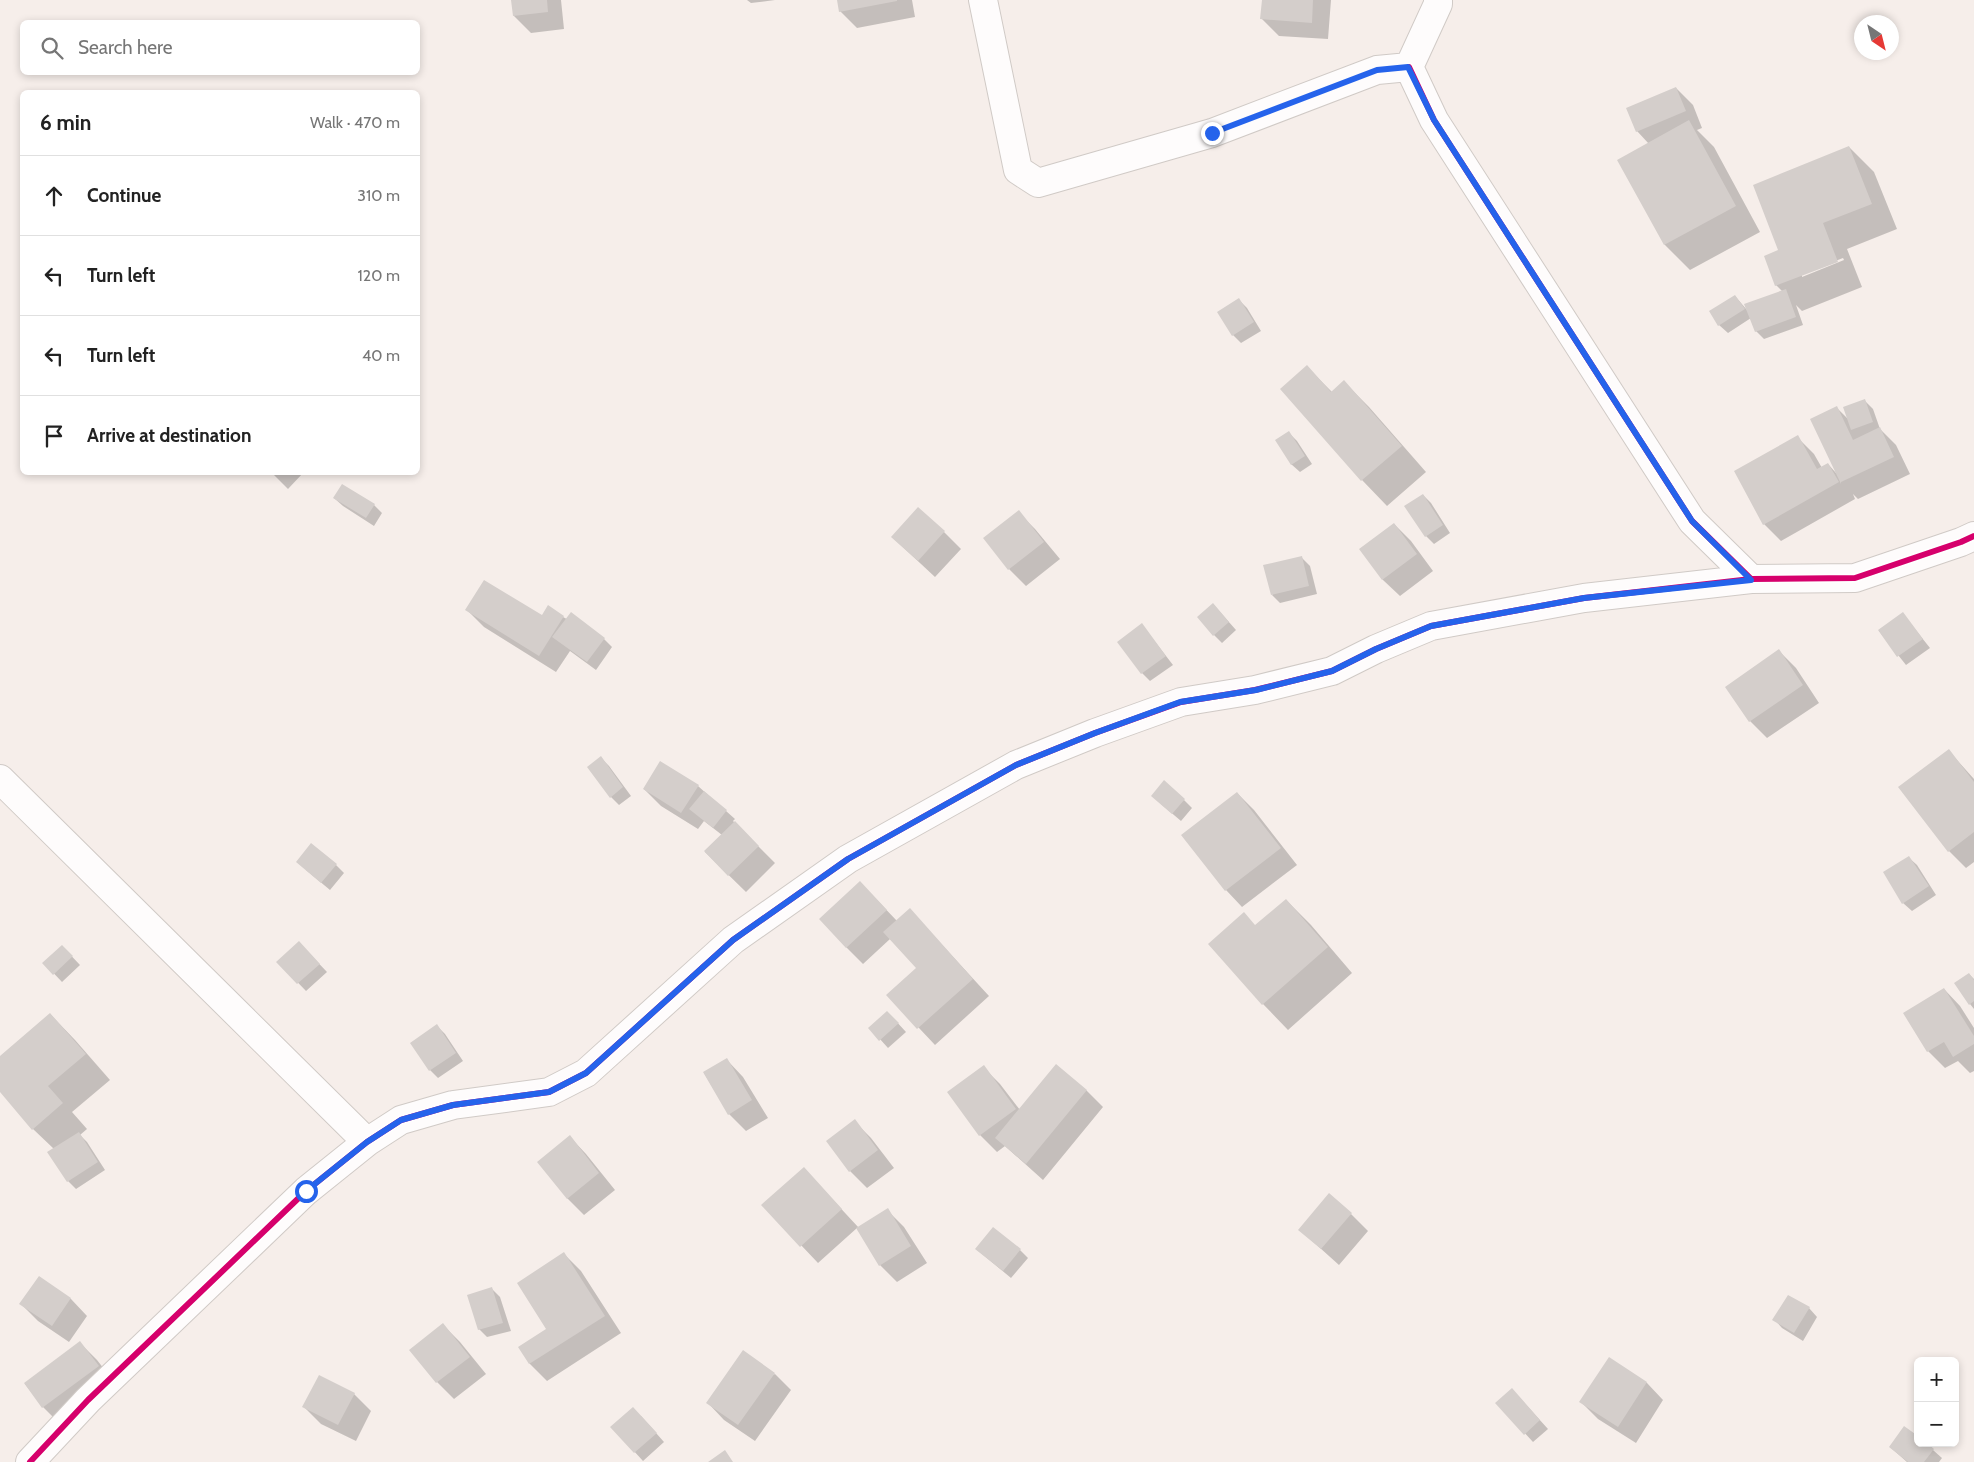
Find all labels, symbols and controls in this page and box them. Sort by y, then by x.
north arrow [1854,15,1899,60]
search box [20,20,420,75]
icon: search [38,34,66,62]
text: Search here [78,36,172,59]
text: 6 min [40,110,91,135]
text: Walk · 470 m [310,113,400,132]
route end [1201,122,1224,145]
icon: ahead [40,182,68,210]
text: Continue [87,184,161,207]
text: 310 m [357,186,400,205]
icon: left [40,262,68,290]
text: Turn left [87,264,155,287]
text: 120 m [358,266,400,285]
icon: left [40,342,68,370]
text: Turn left [87,344,155,367]
text: 40 m [362,346,400,365]
icon: arrive [40,422,68,450]
text: Arrive at destination [87,424,251,447]
route start [295,1180,318,1203]
map controls [1914,1357,1959,1447]
button: + [1914,1357,1959,1402]
button: − [1914,1402,1959,1447]

